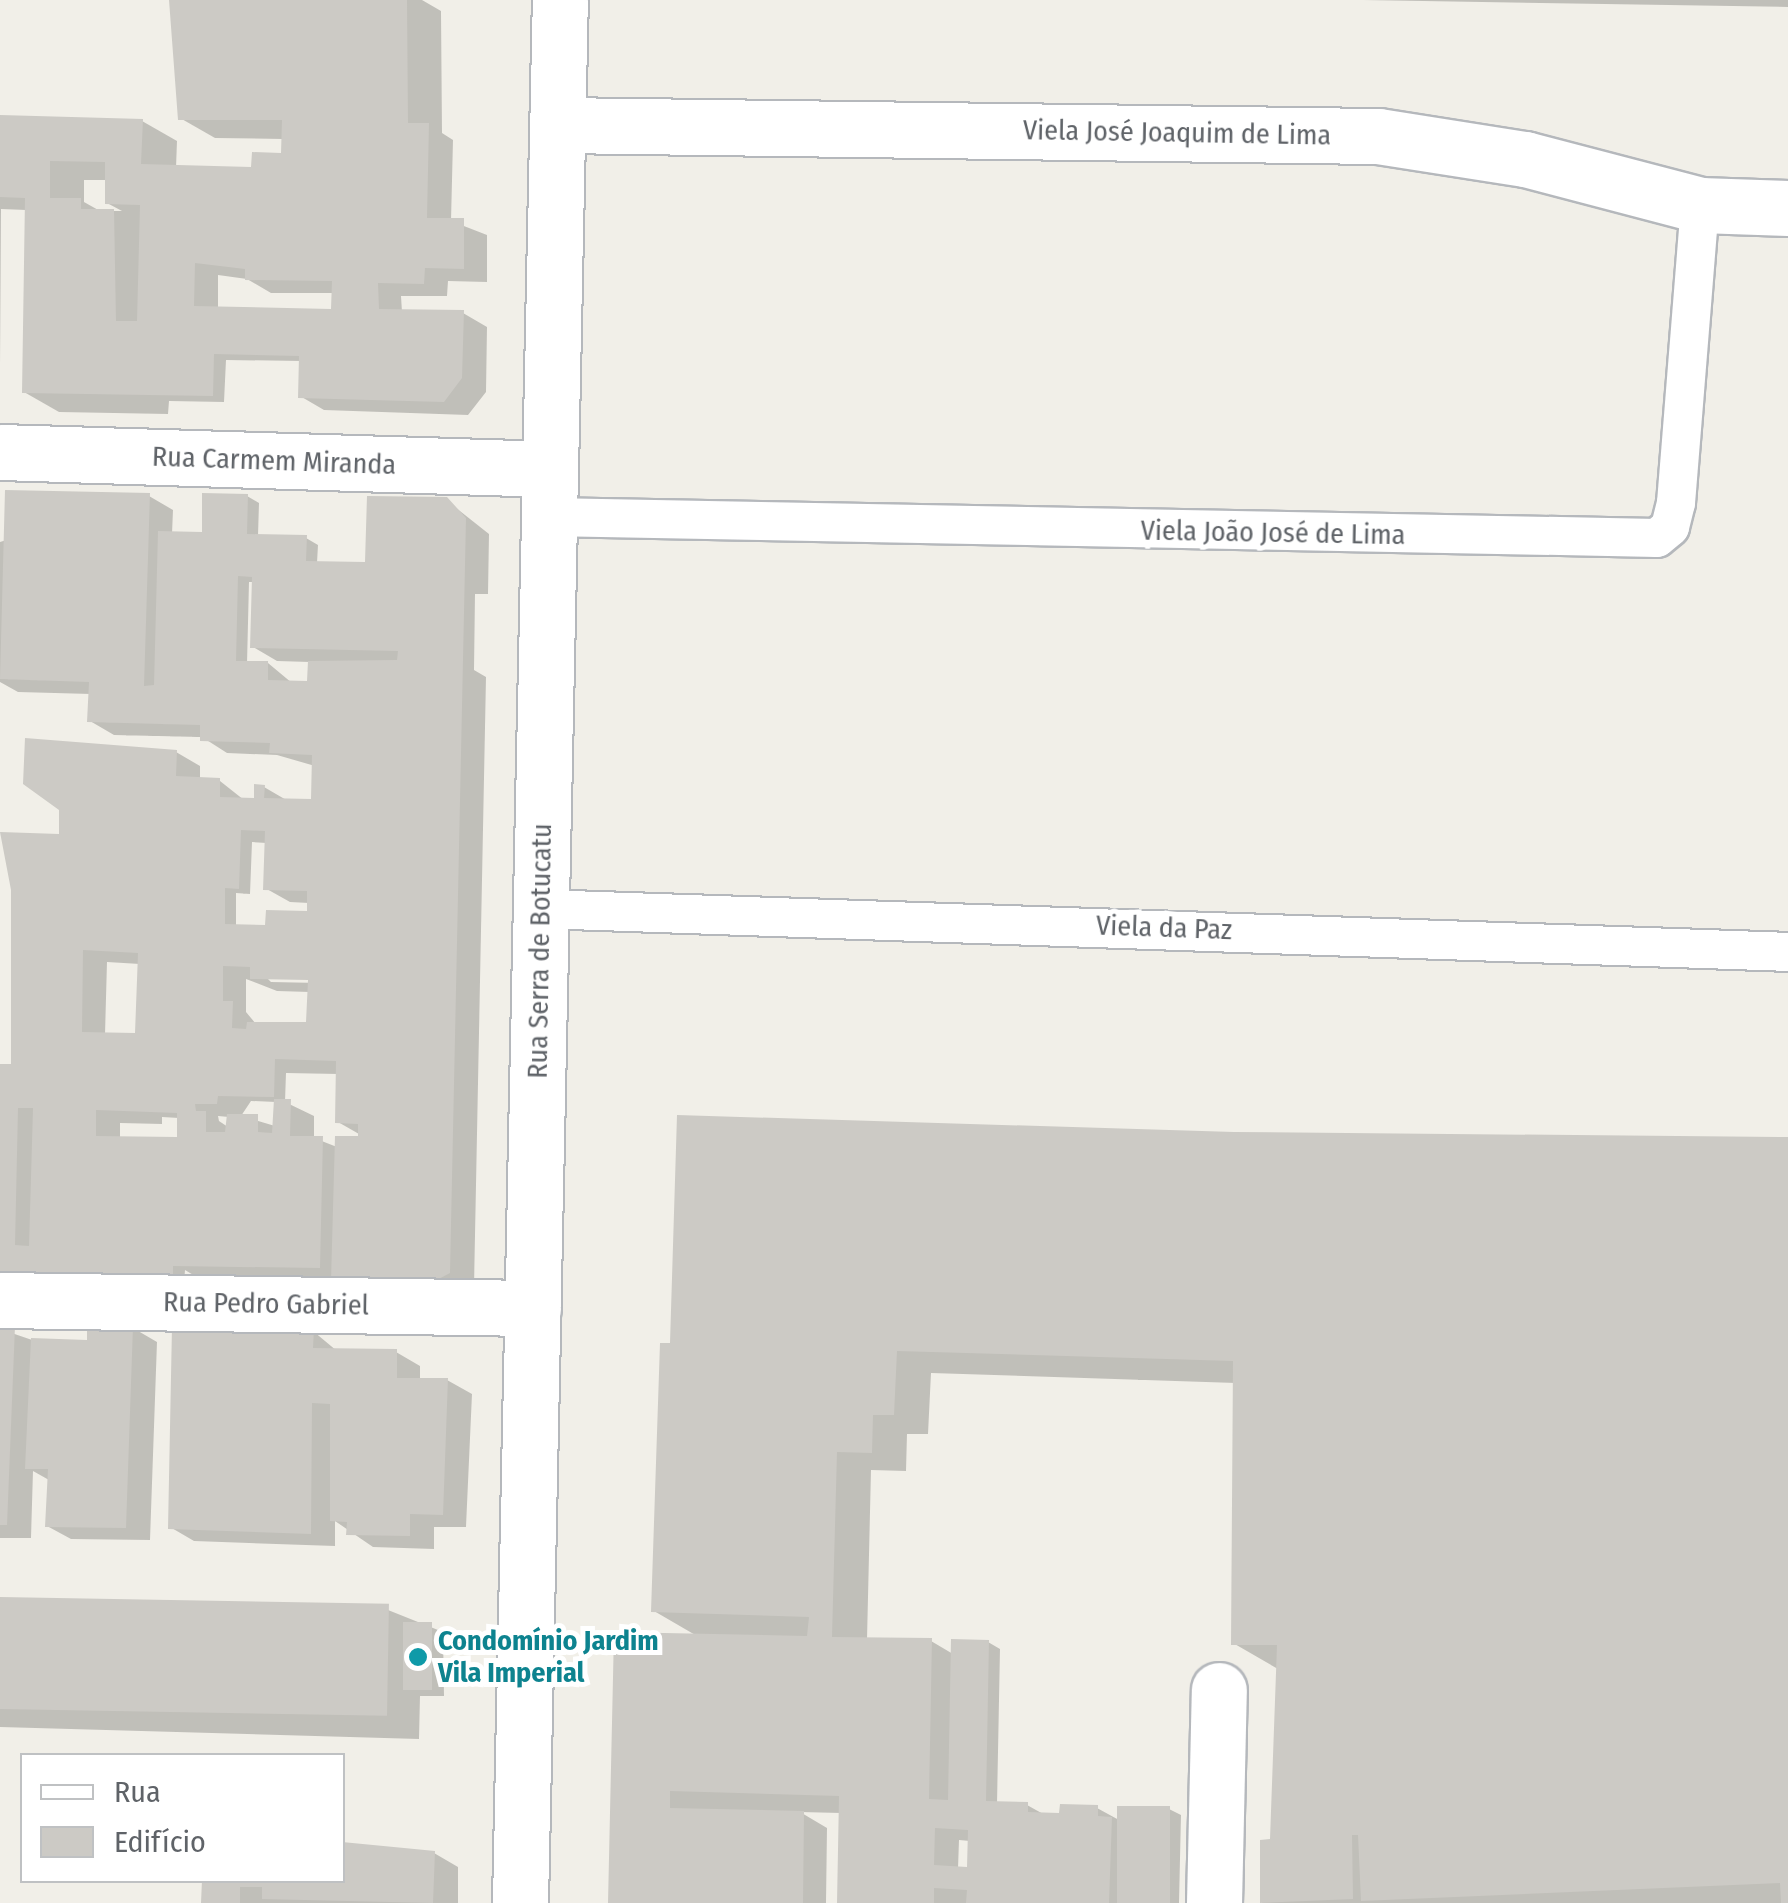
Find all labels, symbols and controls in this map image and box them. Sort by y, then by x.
street label: Viela José Joaquim de Lima [1023,114,1331,152]
street label: Rua Carmem Miranda [151,440,397,482]
street label: Viela João José de Lima [1140,514,1406,552]
street label: Rua Serra de Botucatu [521,823,559,1079]
street label: Viela da Paz [1095,909,1233,947]
street label: Rua Pedro Gabriel [163,1285,369,1323]
place label: Condomínio Jardim Vila Imperial [438,1624,659,1690]
marker: Condomínio Jardim Vila Imperial [407,1646,429,1668]
legend [20,1753,345,1883]
text: Rua [114,1774,161,1810]
text: Edifício [114,1824,206,1860]

